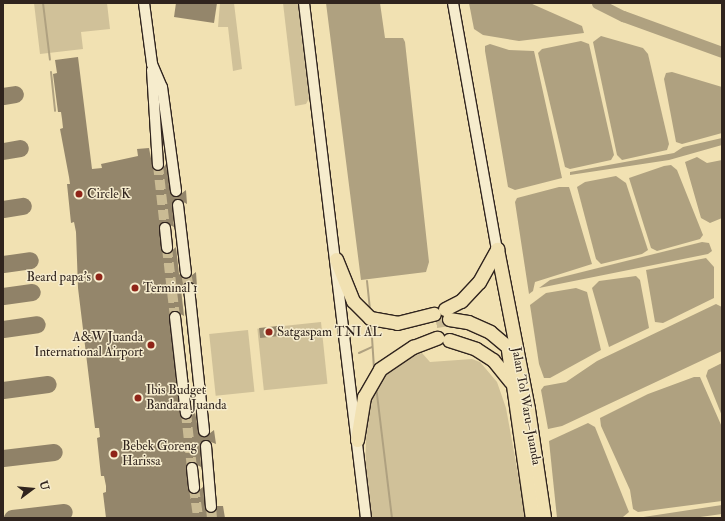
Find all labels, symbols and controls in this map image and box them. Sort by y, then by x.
place label: Circle K [87,186,130,202]
marker: Circle K [74,189,84,199]
place label: Beard papa's [26,269,91,285]
marker: Beard papa's [94,272,104,282]
place label: Terminal 1 [143,280,198,296]
marker: Terminal 1 [130,283,140,293]
place label: Satgaspam TNI AL [277,324,382,340]
marker: Satgaspam TNI AL [264,327,274,337]
place label: A&W Juanda International Airport [34,330,143,361]
marker: A&W Juanda International Airport [146,340,156,350]
street label: Jalan Tol Waru–Juanda [508,346,544,466]
place label: Ibis Budget Bandara Juanda [146,383,227,414]
marker: Ibis Budget Bandara Juanda [133,393,143,403]
place label: Bebek Goreng Harissa [122,439,197,470]
marker: Bebek Goreng Harissa [109,449,119,459]
north arrow [12,469,52,509]
text: U [36,479,52,492]

